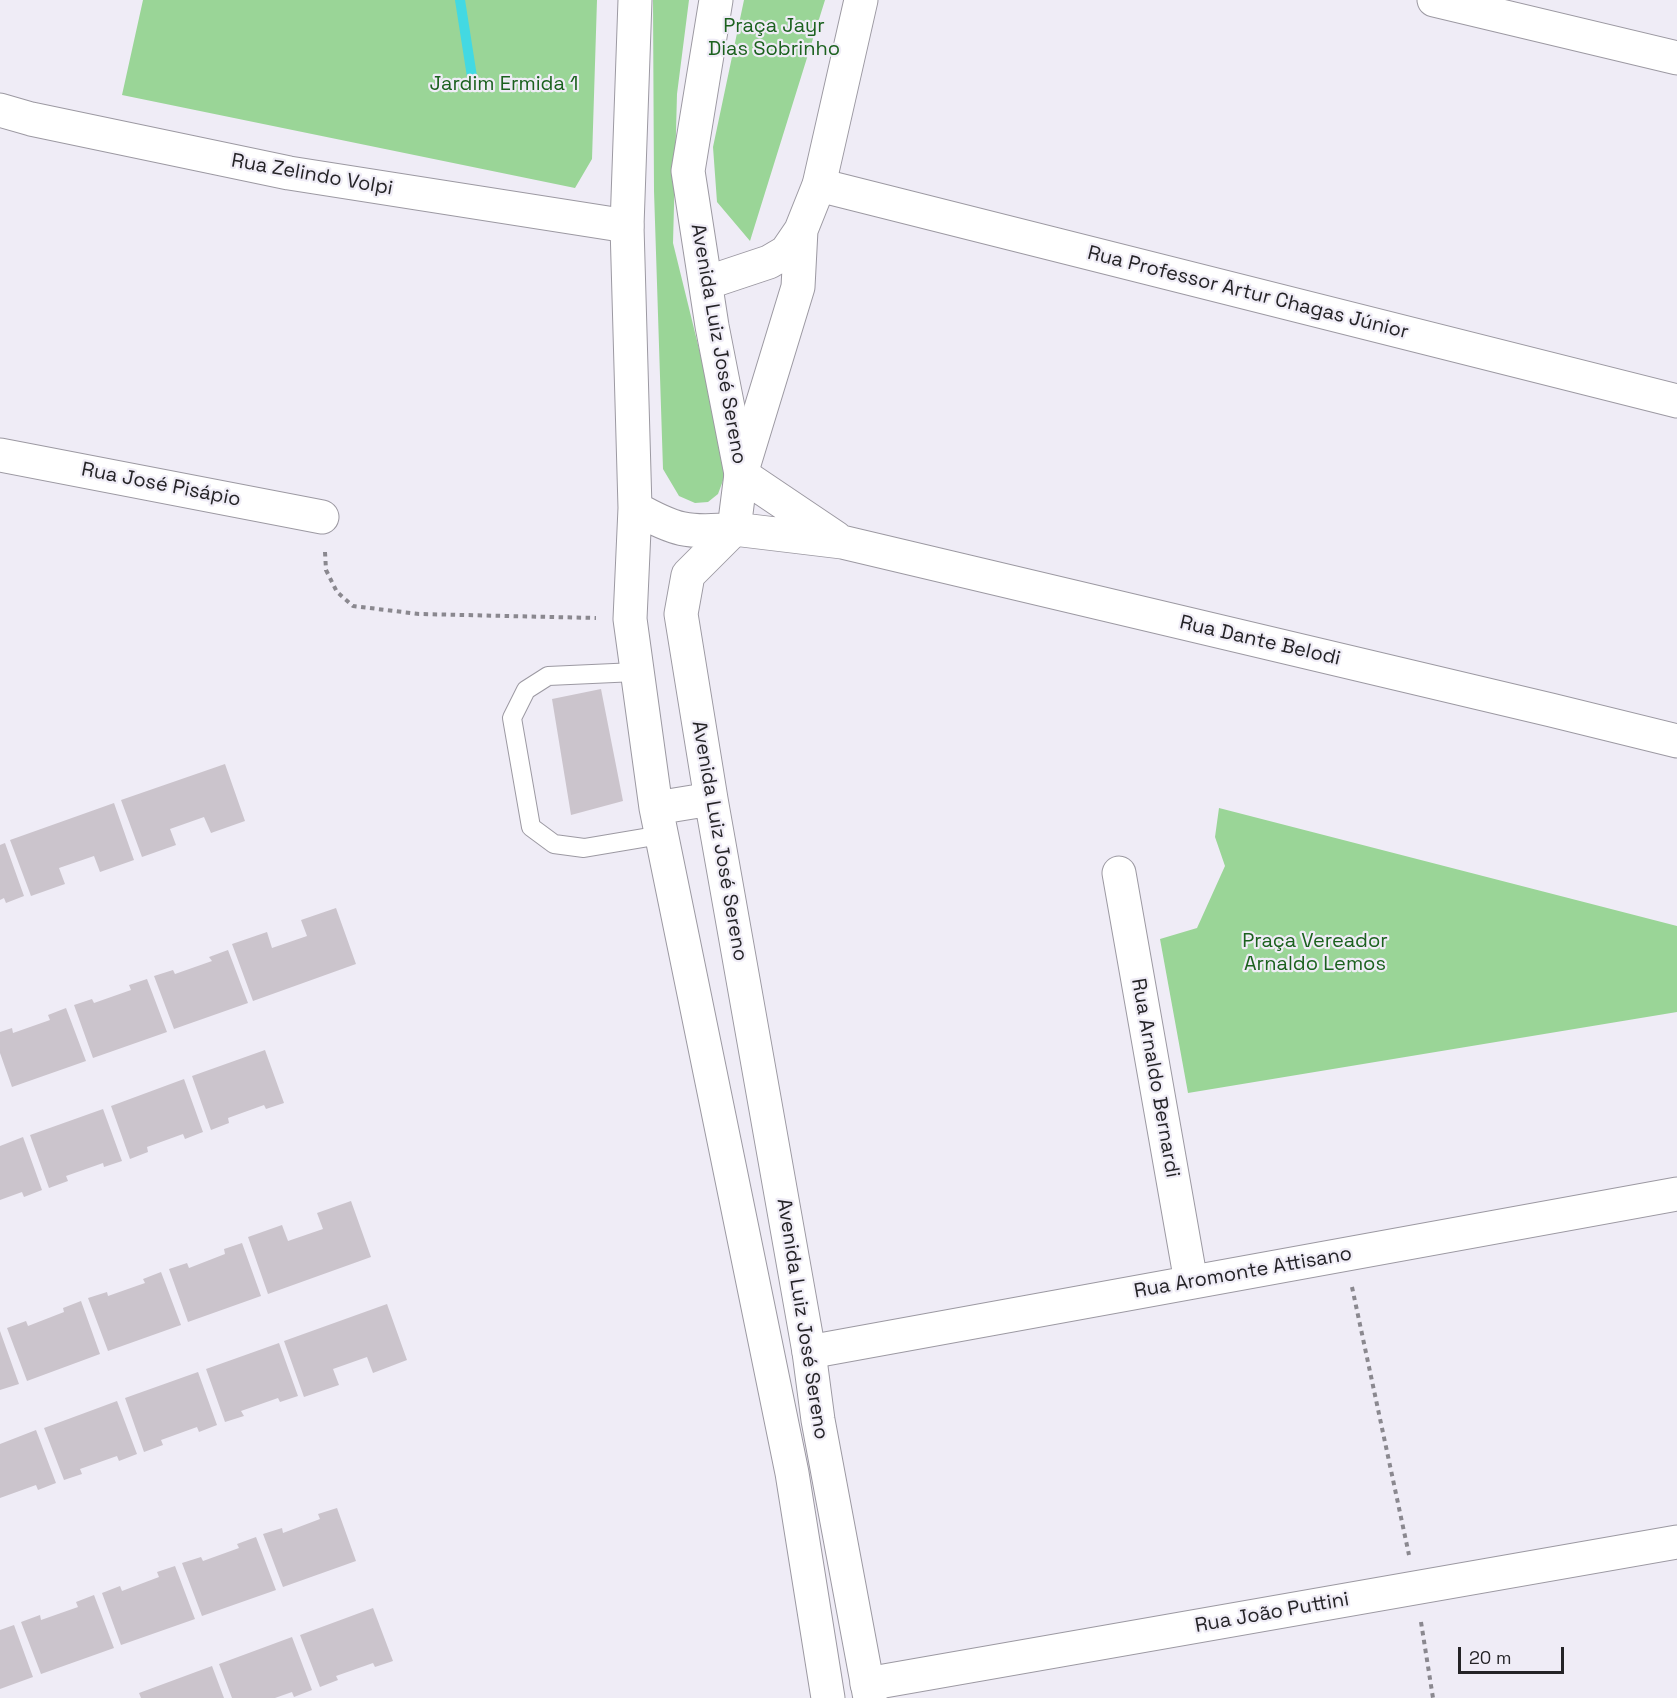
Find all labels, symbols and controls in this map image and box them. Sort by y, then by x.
park label: Praça Jayr Dias Sobrinho [708,15,840,62]
park label: Jardim Ermida 1 [430,73,578,97]
street label: Rua Zelindo Volpi [229,149,395,201]
street label: Avenida Luiz José Sereno [685,222,751,466]
street label: Rua Professor Artur Chagas Júnior [1085,241,1411,345]
street label: Rua José Pisápio [79,458,243,512]
street label: Rua Dante Belodi [1177,611,1343,671]
street label: Avenida Luiz José Sereno [686,719,752,963]
park label: Praça Vereador Arnaldo Lemos [1242,930,1388,977]
street label: Rua Arnaldo Bernardi [1126,976,1184,1180]
street label: Avenida Luiz José Sereno [771,1197,833,1441]
street label: Rua Aromonte Attisano [1132,1242,1354,1304]
street label: Rua João Puttini [1193,1588,1351,1638]
scale bar [1461,1635,1568,1673]
text: 20 m [1469,1646,1512,1669]

